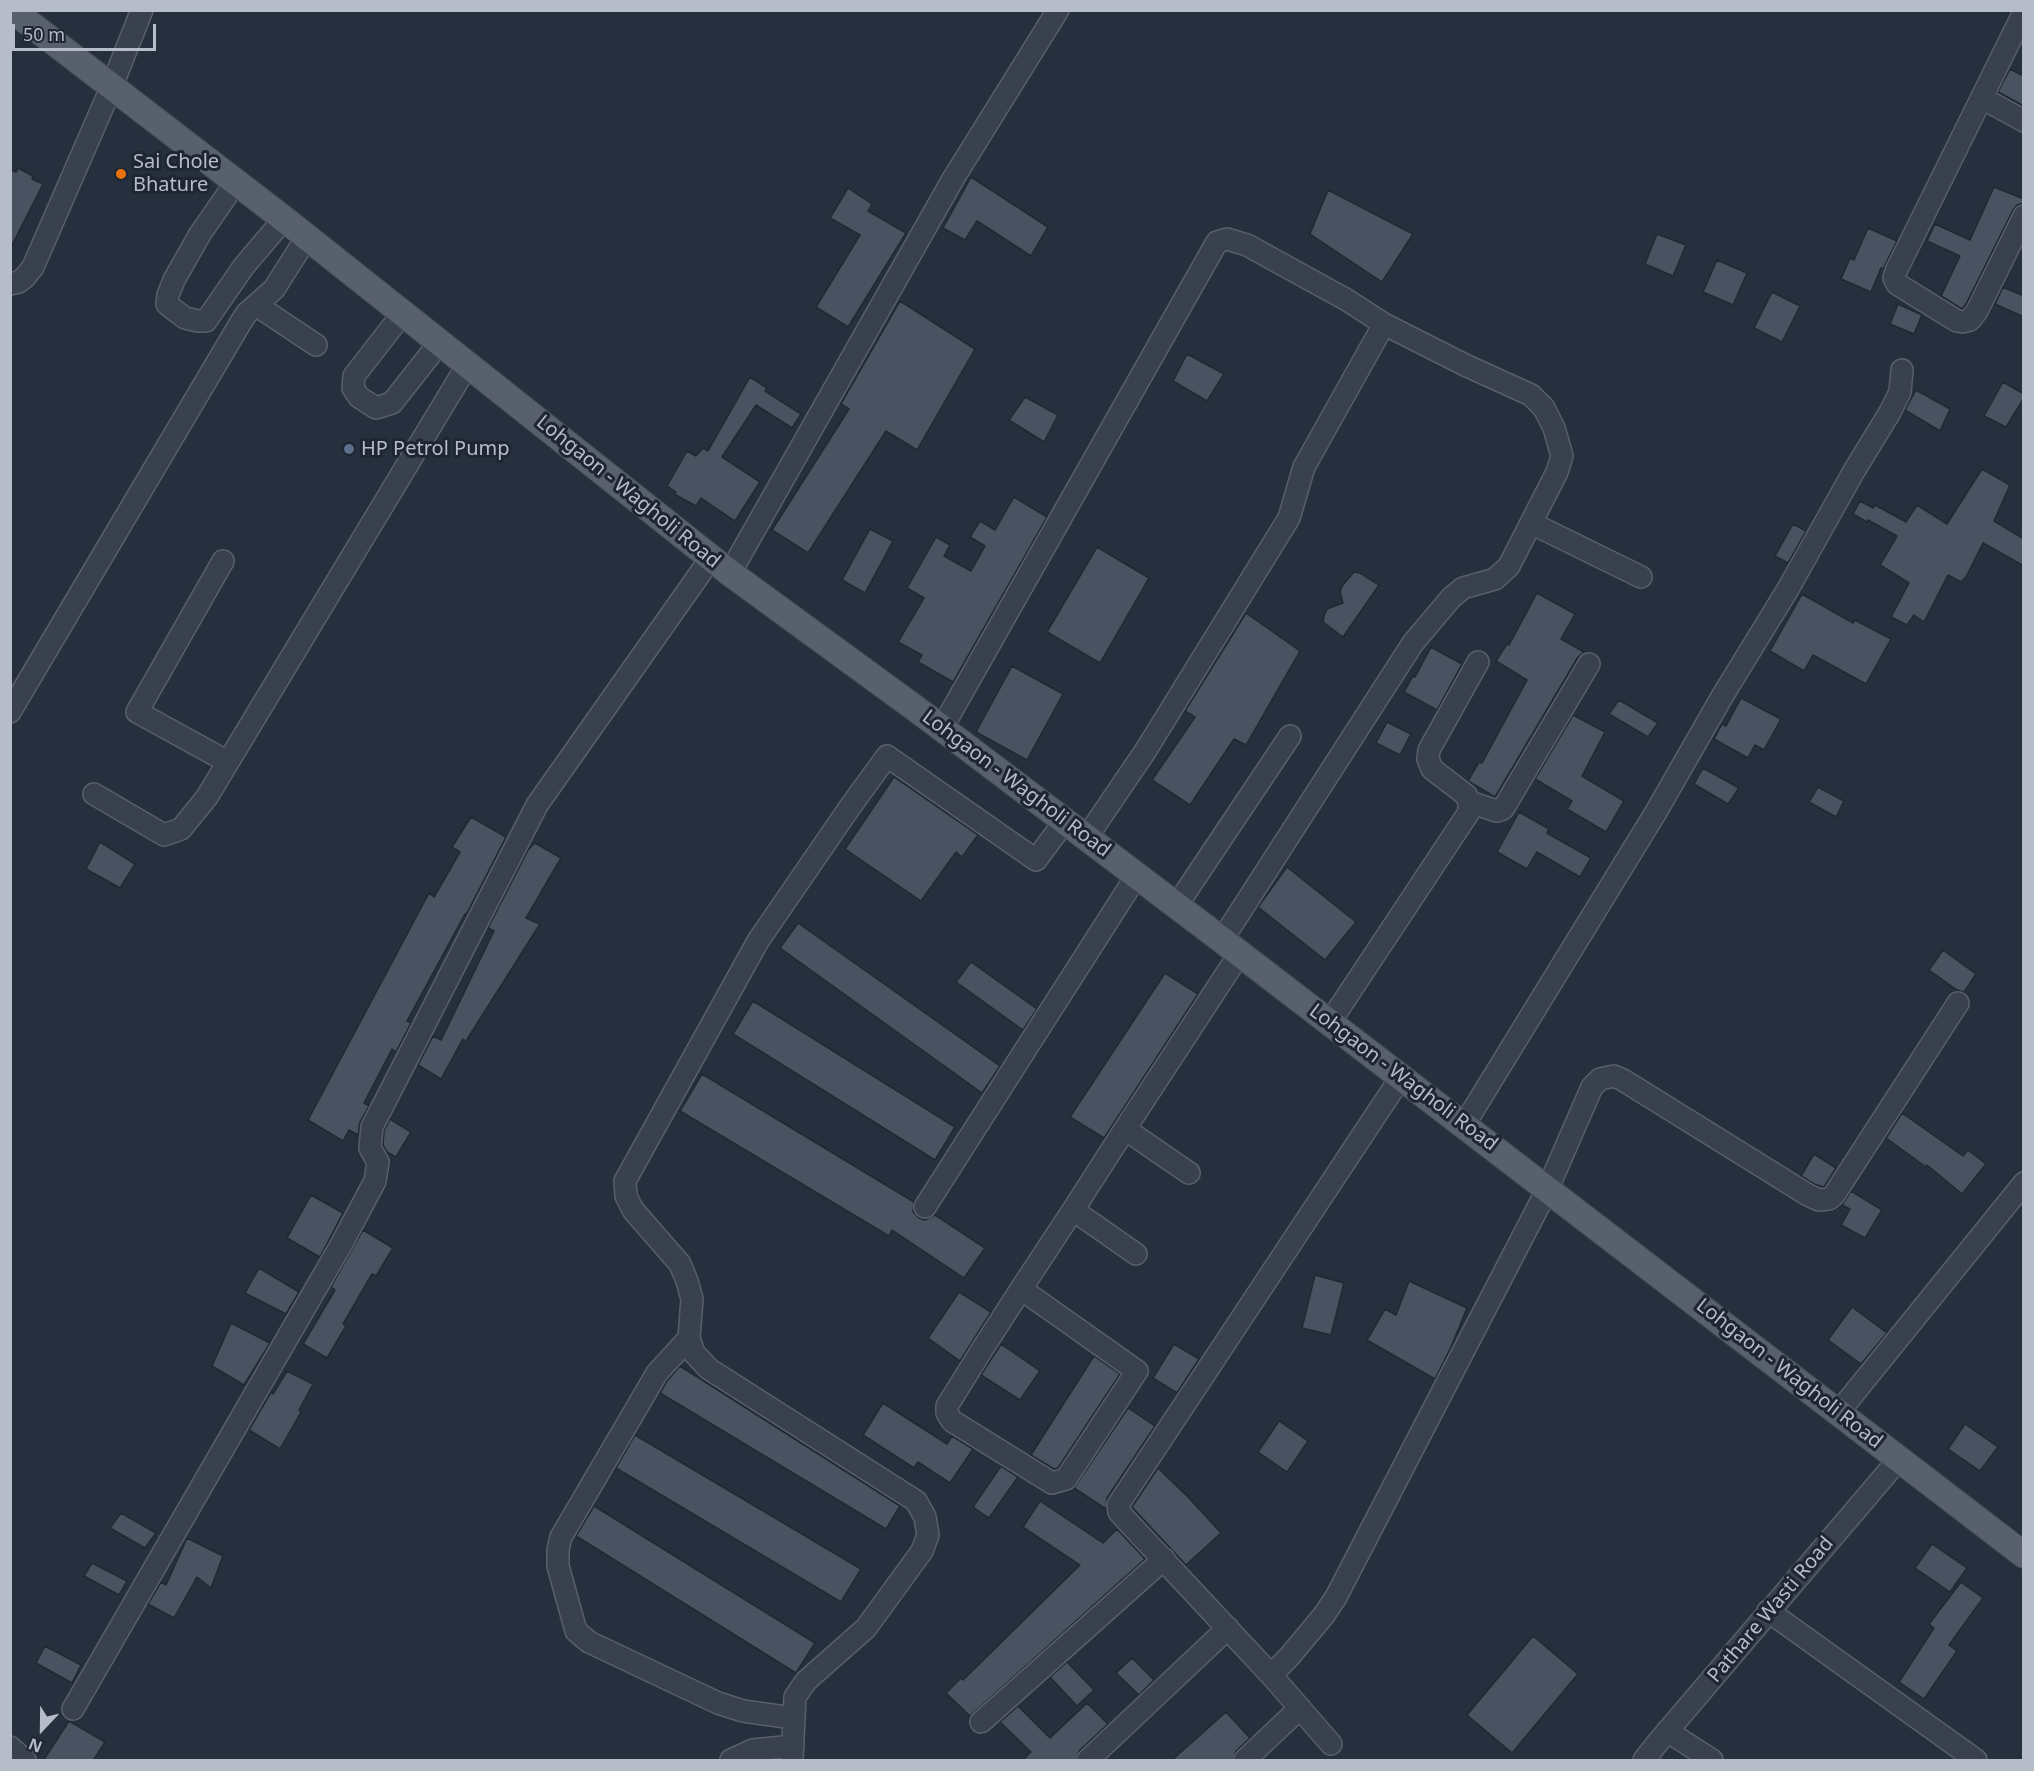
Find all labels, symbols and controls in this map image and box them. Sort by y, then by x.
scale bar [15,12,159,50]
text: 50 m [23,22,65,46]
place label: Sai Chole Bhature [133,150,219,197]
marker: Sai Chole Bhature [114,167,128,181]
street label: Lohgaon - Wagholi Road [531,410,725,574]
place label: HP Petrol Pump [361,437,509,461]
marker: HP Petrol Pump [342,442,356,456]
street label: Lohgaon - Wagholi Road [917,705,1115,863]
street label: Lohgaon - Wagholi Road [1304,999,1502,1157]
street label: Lohgaon - Wagholi Road [1691,1294,1887,1454]
street label: Pathare Wasti Road [1703,1532,1839,1688]
north arrow [12,1699,72,1759]
text: N [25,1733,45,1758]

